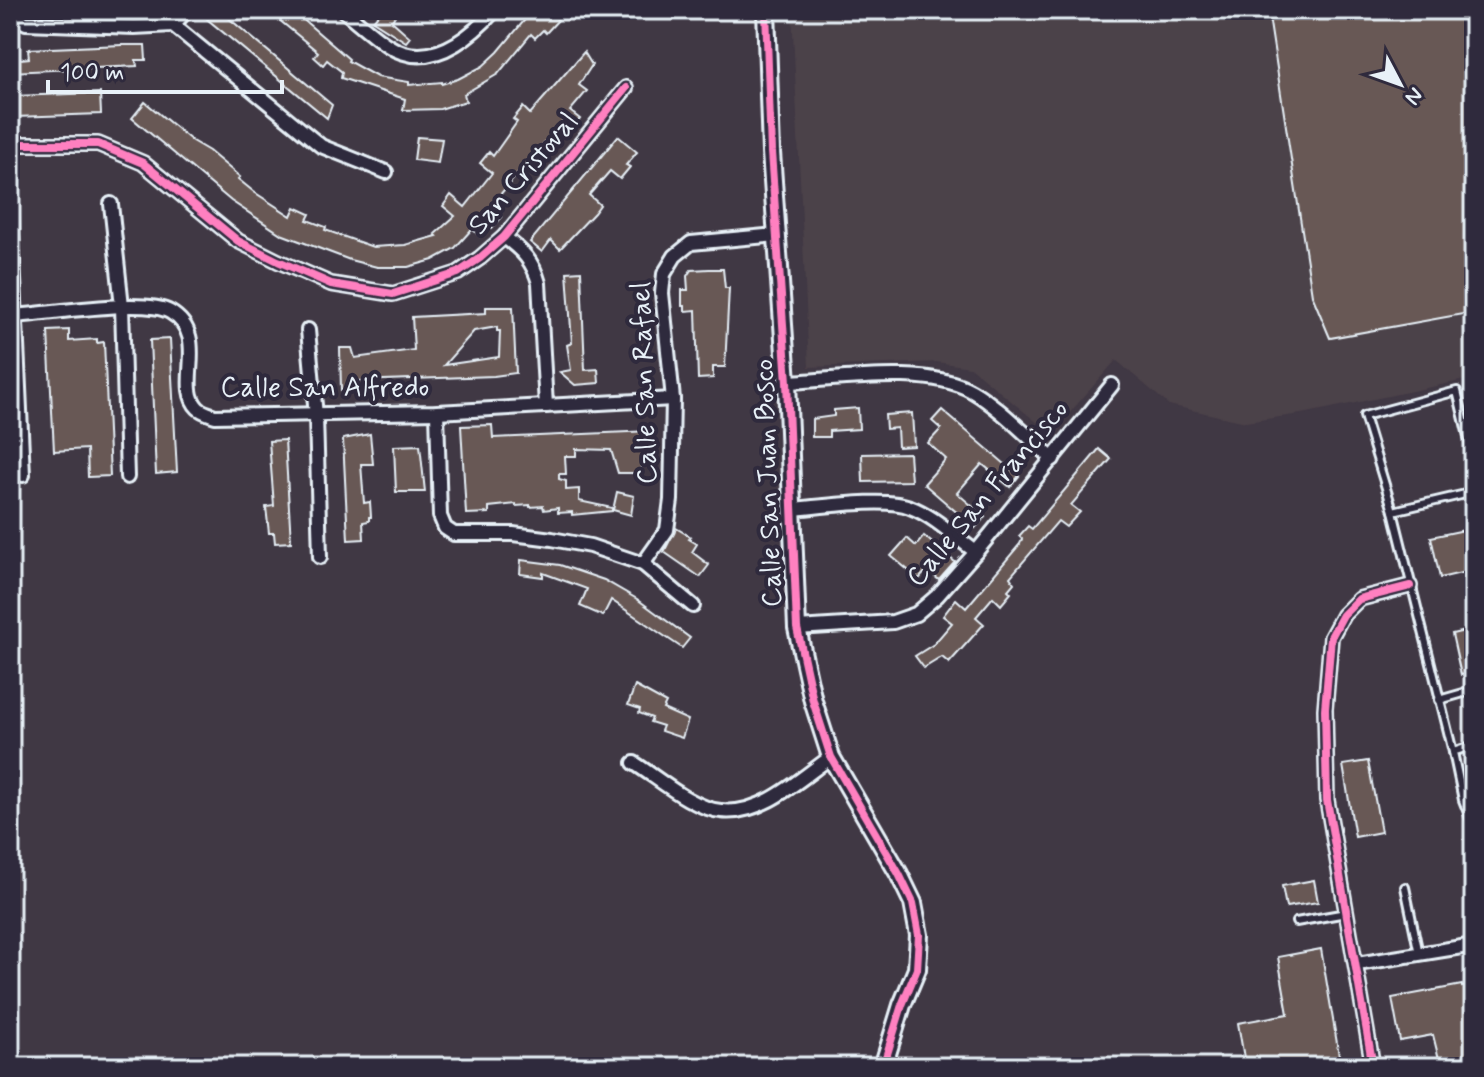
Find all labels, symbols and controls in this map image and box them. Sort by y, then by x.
scale bar [48,44,282,94]
north arrow [1360,44,1440,124]
text: 100 m [60,58,124,89]
text: N [1398,81,1429,111]
street label: San Cristoval [460,105,588,243]
street label: Calle San Rafael [623,281,667,485]
street label: Calle San Juan Bosco [746,358,792,608]
street label: Calle San Alfredo [221,370,429,407]
street label: Calle San Francisco [899,393,1077,595]

